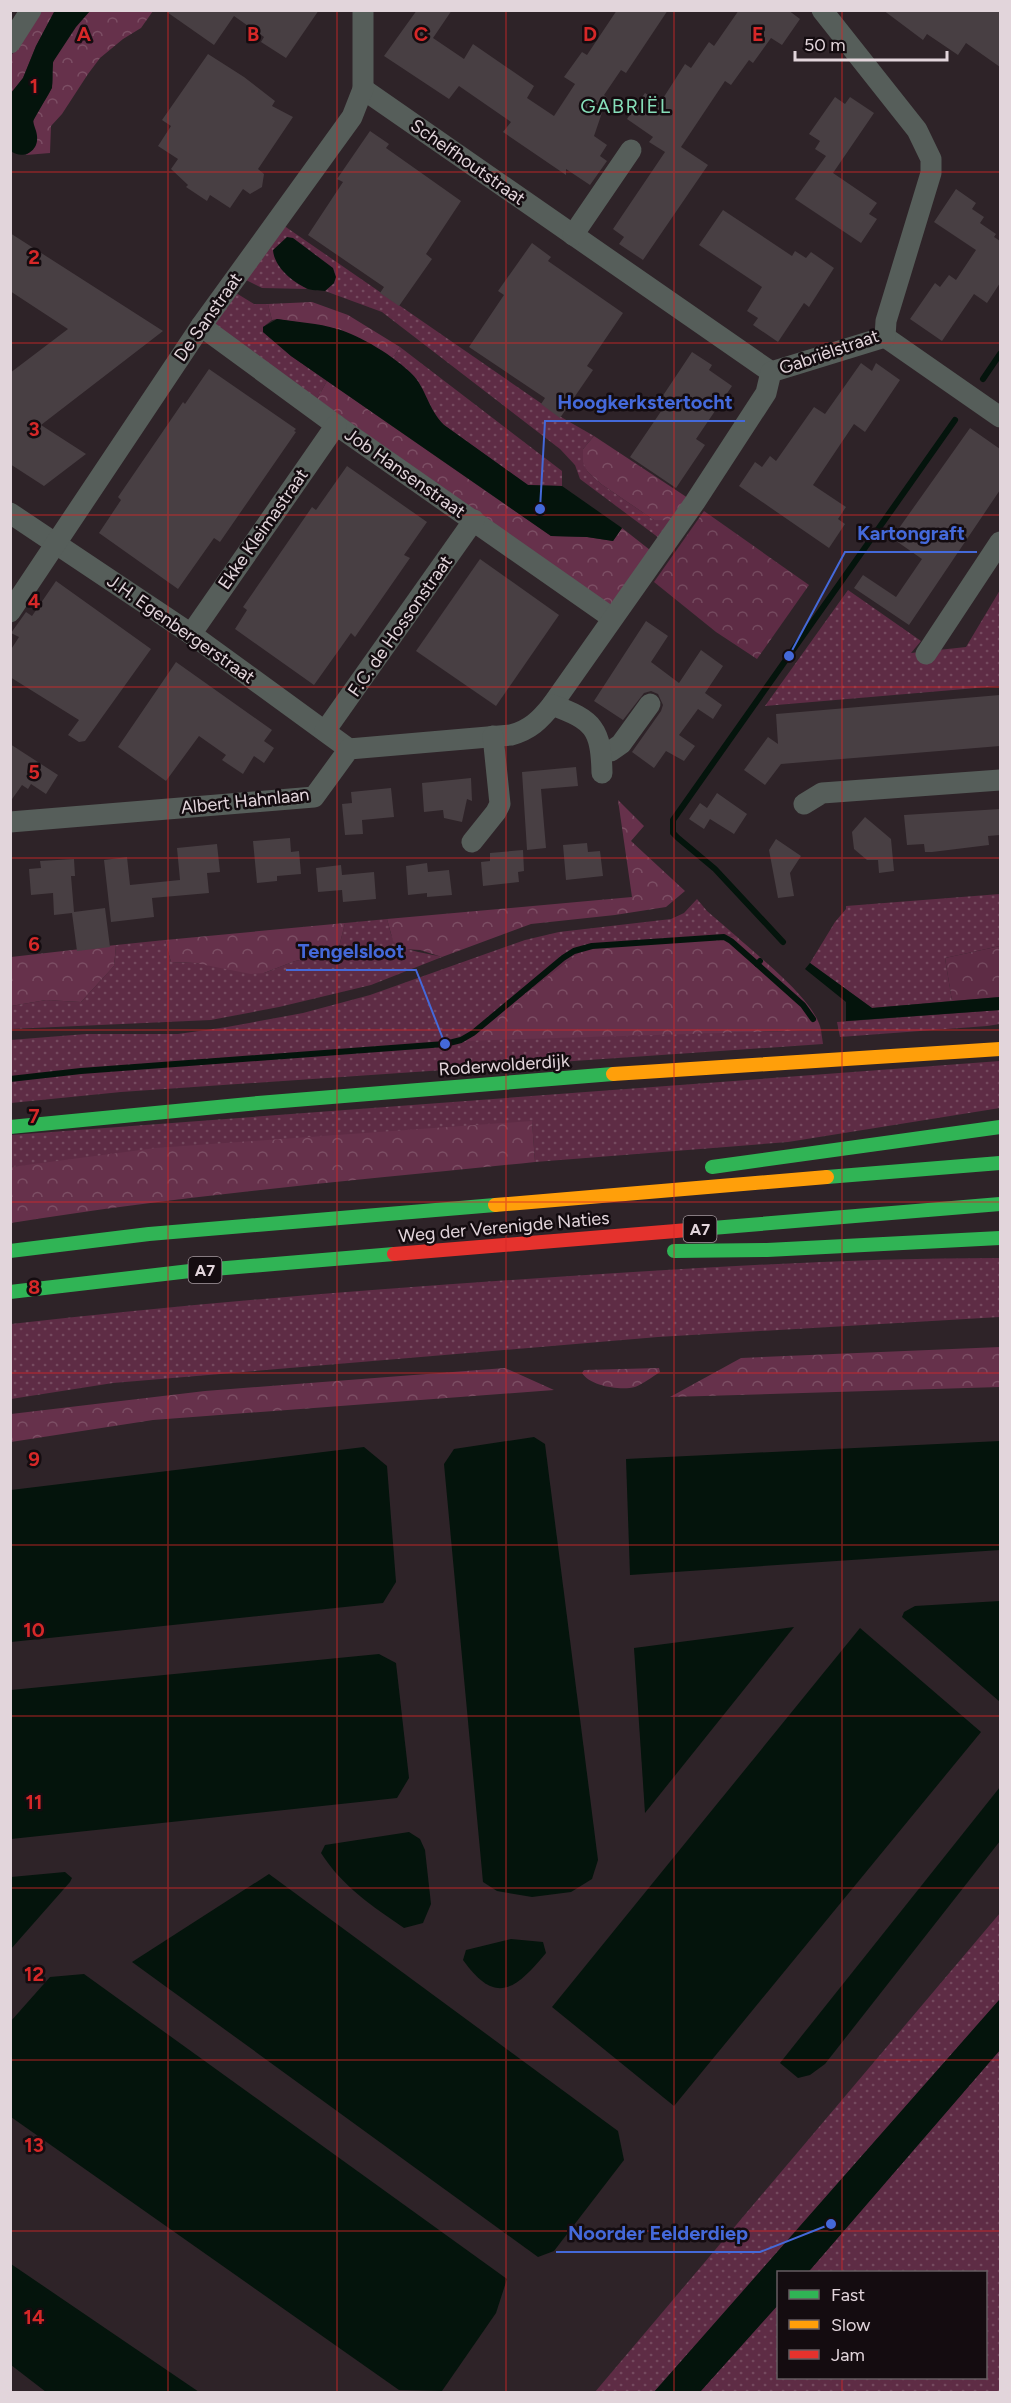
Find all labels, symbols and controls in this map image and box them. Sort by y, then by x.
text: A [77,22,92,46]
text: B [247,22,259,46]
text: C [414,22,428,46]
text: D [583,22,597,46]
text: E [752,22,764,46]
scale bar [795,24,946,62]
text: 50 m [804,34,846,56]
text: 1 [30,74,38,98]
district label: GABRIËL [580,94,672,118]
street label: Schelfhoutstraat [406,114,530,210]
text: 2 [28,245,40,269]
street label: De Sanstraat [169,268,247,366]
street label: Gabriëlstraat [776,325,882,379]
callout: Hoogkerkstertocht [545,383,745,421]
text: Hoogkerkstertocht [557,390,733,414]
text: 3 [28,417,40,441]
street label: Job Hansenstraat [340,423,470,523]
street label: Ekke Kleimastraat [213,464,313,594]
callout: Kartongraft [845,514,977,552]
text: Kartongraft [857,521,965,545]
street label: F.C. de Hossonstraat [343,551,457,701]
street label: J.H. Egenbergerstraat [103,570,259,688]
text: 4 [28,589,41,613]
text: 5 [28,760,40,784]
street label: Albert Hahnlaan [180,783,310,819]
text: 6 [28,932,40,956]
callout: Tengelsloot [286,932,416,970]
text: Tengelsloot [298,939,404,963]
street label: Roderwolderdijk [438,1049,570,1081]
text: 7 [28,1104,40,1128]
street label: Weg der Verenigde Naties [398,1207,610,1247]
road number: A7 [684,1216,716,1242]
road number: A7 [188,1257,222,1283]
text: 8 [28,1275,40,1299]
text: 9 [28,1447,40,1471]
text: 10 [23,1618,45,1642]
text: 11 [26,1790,42,1814]
text: 12 [24,1962,44,1986]
text: 13 [24,2133,44,2157]
callout: Noorder Eelderdiep [556,2214,760,2252]
text: Noorder Eelderdiep [568,2221,748,2245]
legend [777,2271,987,2379]
text: Fast [831,2284,865,2306]
text: 14 [23,2305,45,2329]
text: Slow [831,2314,870,2336]
text: Jam [831,2344,865,2366]

